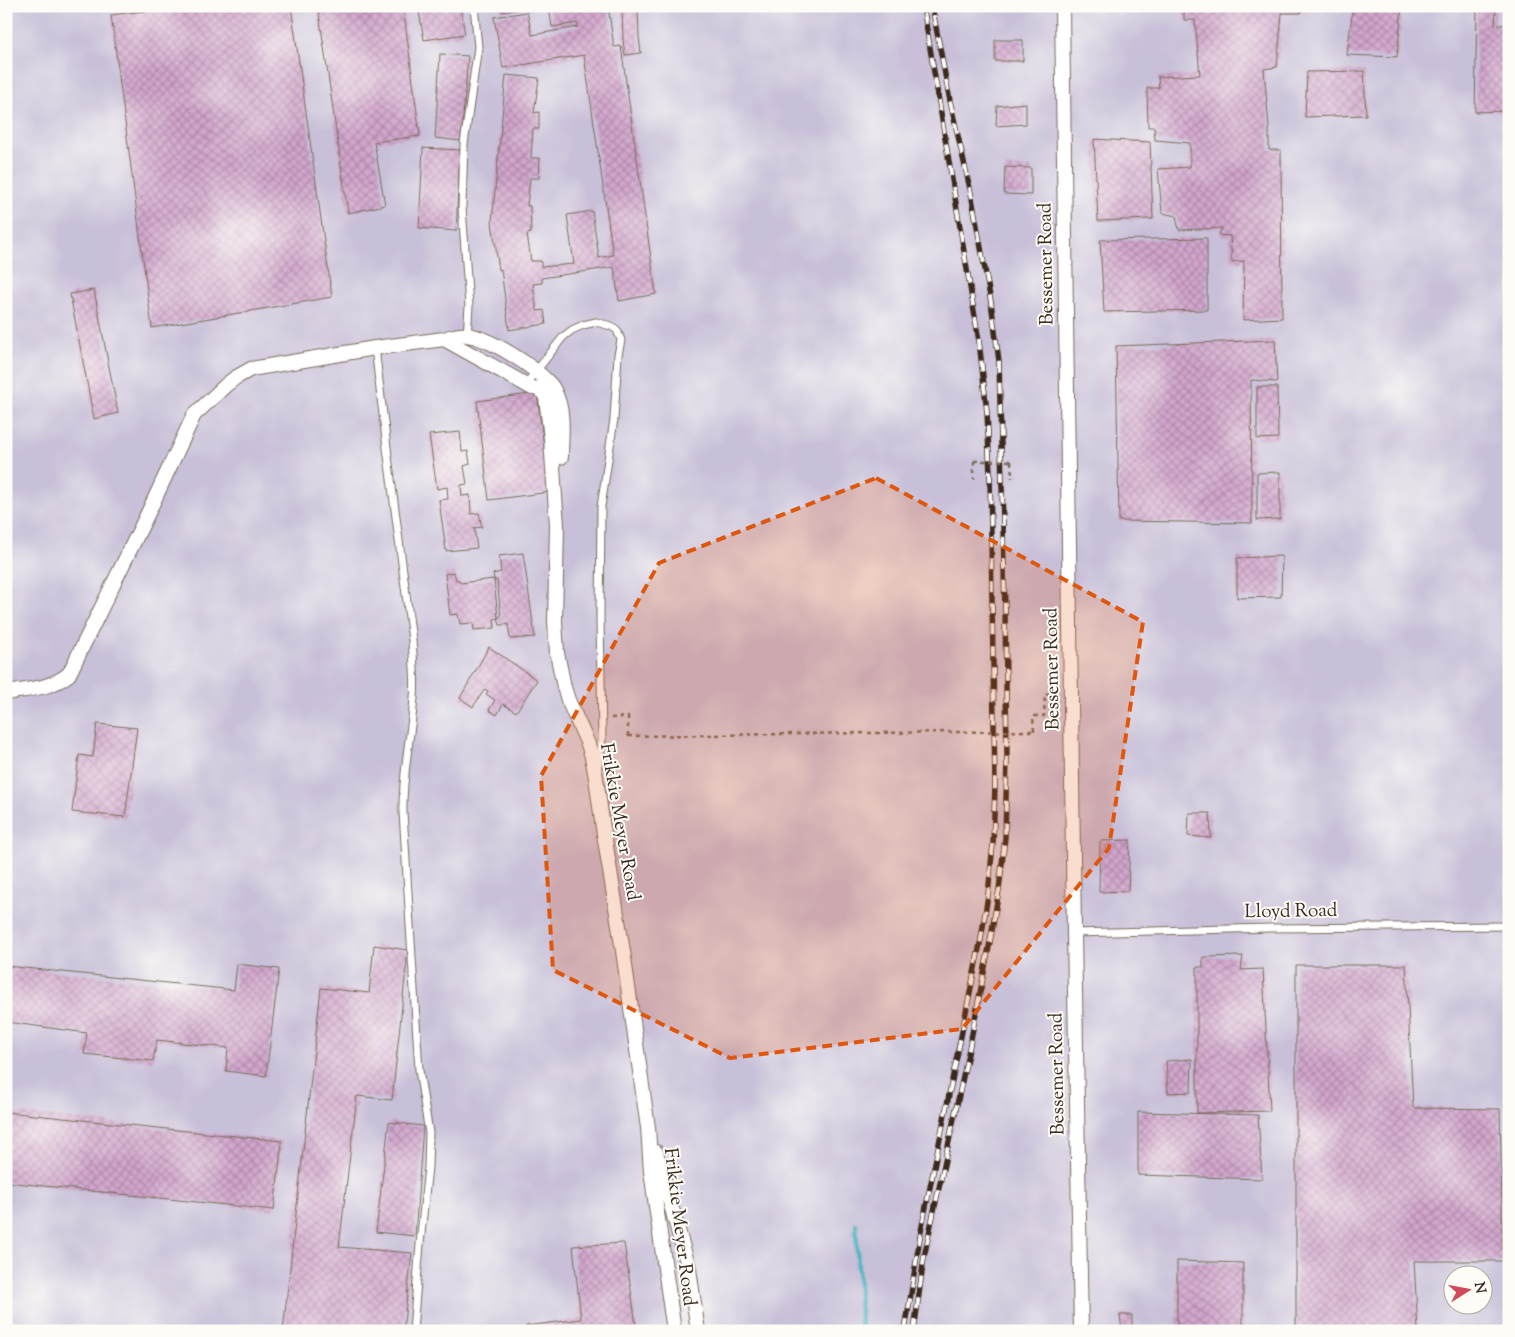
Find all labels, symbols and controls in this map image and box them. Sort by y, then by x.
street label: Bessemer Road [1032,202,1062,326]
street label: Bessemer Road [1038,607,1068,731]
street label: Frikkie Meyer Road [592,741,646,903]
street label: Lloyd Road [1244,898,1338,926]
street label: Bessemer Road [1043,1012,1073,1136]
street label: Frikkie Meyer Road [656,1146,702,1308]
north arrow [1442,1264,1492,1314]
text: N [1468,1281,1490,1295]

